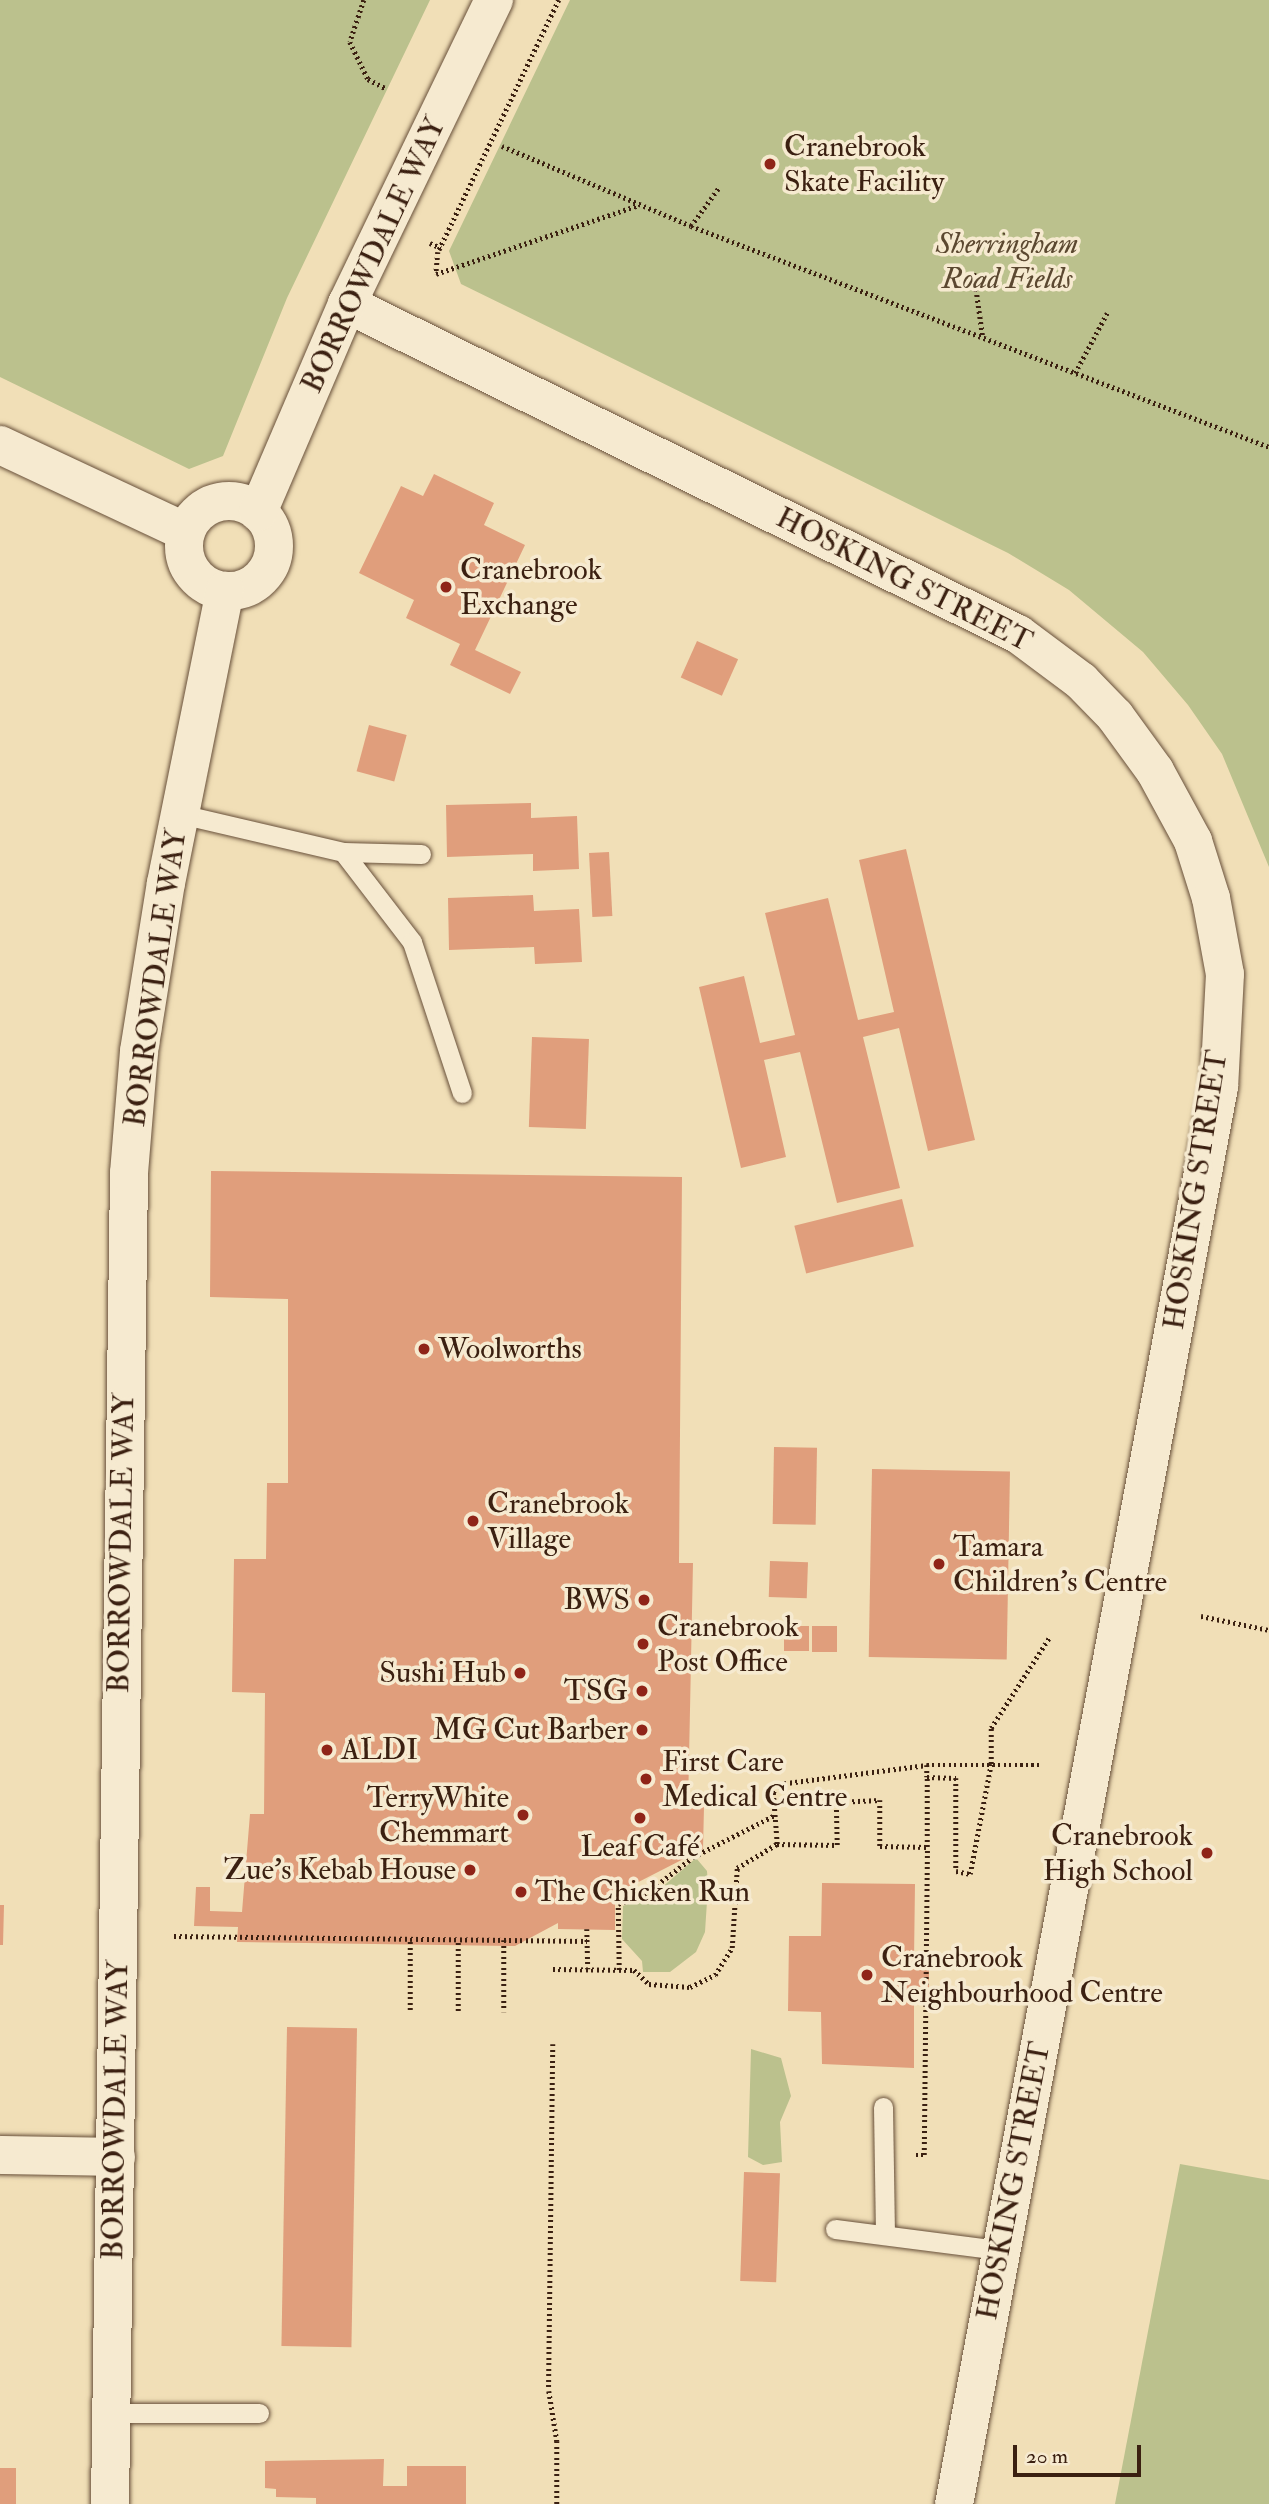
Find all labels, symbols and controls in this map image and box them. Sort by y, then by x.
street label: BORROWDALE WAY [294,111,454,399]
place label: Cranebrook Skate Facility [784,129,945,200]
marker: Cranebrook Skate Facility [762,156,778,172]
park label: Sherringham Road Fields [936,226,1078,296]
street label: HOSKING STREET [770,500,1038,660]
place label: Cranebrook Exchange [460,552,602,622]
marker: Cranebrook Exchange [438,579,454,595]
street label: BORROWDALE WAY [117,827,195,1129]
street label: HOSKING STREET [1156,1048,1236,1332]
place label: Woolworths [438,1331,582,1367]
marker: Woolworths [416,1341,432,1357]
street label: BORROWDALE WAY [101,1392,143,1694]
place label: Cranebrook Village [487,1486,629,1556]
marker: Cranebrook Village [465,1513,481,1529]
place label: Tamara Children's Centre [953,1529,1167,1600]
marker: Tamara Children's Centre [931,1556,947,1572]
place label: BWS [564,1582,630,1618]
marker: BWS [636,1592,652,1608]
place label: Cranebrook Post Office [657,1609,799,1680]
marker: Cranebrook Post Office [635,1636,651,1652]
place label: Sushi Hub [379,1655,506,1691]
marker: Sushi Hub [512,1665,528,1681]
place label: TSG [564,1673,628,1709]
marker: TSG [634,1683,650,1699]
place label: MG Cut Barber [433,1712,628,1748]
marker: MG Cut Barber [634,1722,650,1738]
place label: ALDI [341,1732,418,1768]
marker: ALDI [319,1742,335,1758]
place label: First Care Medical Centre [662,1744,847,1814]
marker: First Care Medical Centre [636,1769,656,1789]
place label: TerryWhite Chemmart [367,1780,509,1850]
marker: TerryWhite Chemmart [515,1807,531,1823]
marker: Leaf Café [632,1810,648,1826]
place label: Cranebrook High School [1043,1818,1193,1888]
place label: Leaf Café [581,1829,699,1865]
marker: Cranebrook High School [1199,1845,1215,1861]
place label: Zue's Kebab House [224,1852,456,1888]
marker: Zue's Kebab House [462,1862,478,1878]
place label: The Chicken Run [535,1874,750,1910]
marker: The Chicken Run [513,1884,529,1900]
place label: Cranebrook Neighbourhood Centre [881,1940,1163,2010]
street label: BORROWDALE WAY [95,1959,137,2261]
marker: Cranebrook Neighbourhood Centre [859,1967,875,1983]
street label: HOSKING STREET [969,2039,1059,2323]
scale bar [1017,2430,1145,2474]
text: 20 m [1026,2443,1068,2470]

